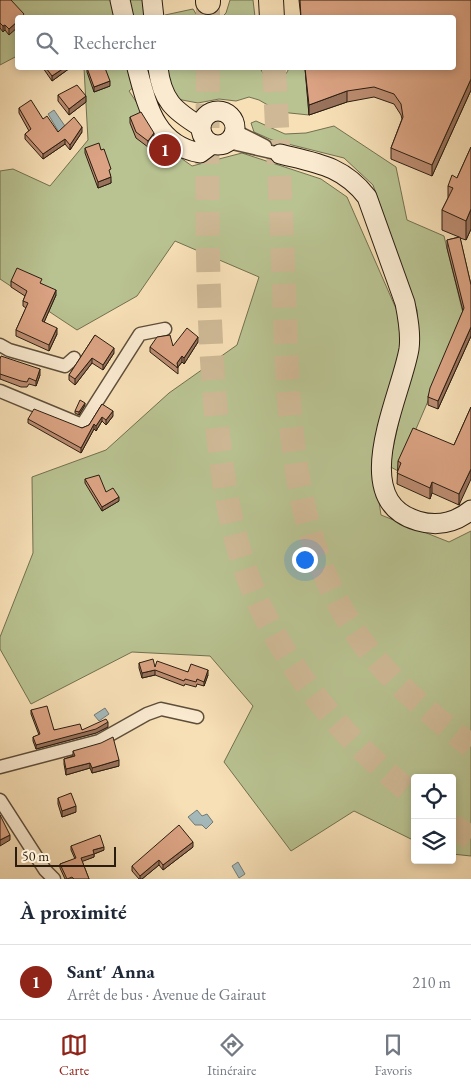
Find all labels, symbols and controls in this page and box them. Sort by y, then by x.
search box [15,15,456,70]
icon: search [33,29,61,57]
text: Rechercher [73,30,156,55]
pin: 1 [149,131,181,169]
your location [292,547,318,573]
map controls [411,774,456,864]
button: locate [411,774,456,819]
button: layers [411,819,456,864]
scale bar [15,844,116,867]
text: 50 m [22,847,49,865]
text: À proximité [20,898,127,925]
text: Sant' Anna [67,959,155,984]
text: 1 [32,972,40,993]
text: 210 m [412,972,451,993]
text: Arrêt de bus · Avenue de Gairaut [67,984,266,1005]
tab: Carte [59,1031,89,1079]
tab: Itinéraire [207,1031,256,1079]
tab: Favoris [375,1031,412,1079]

